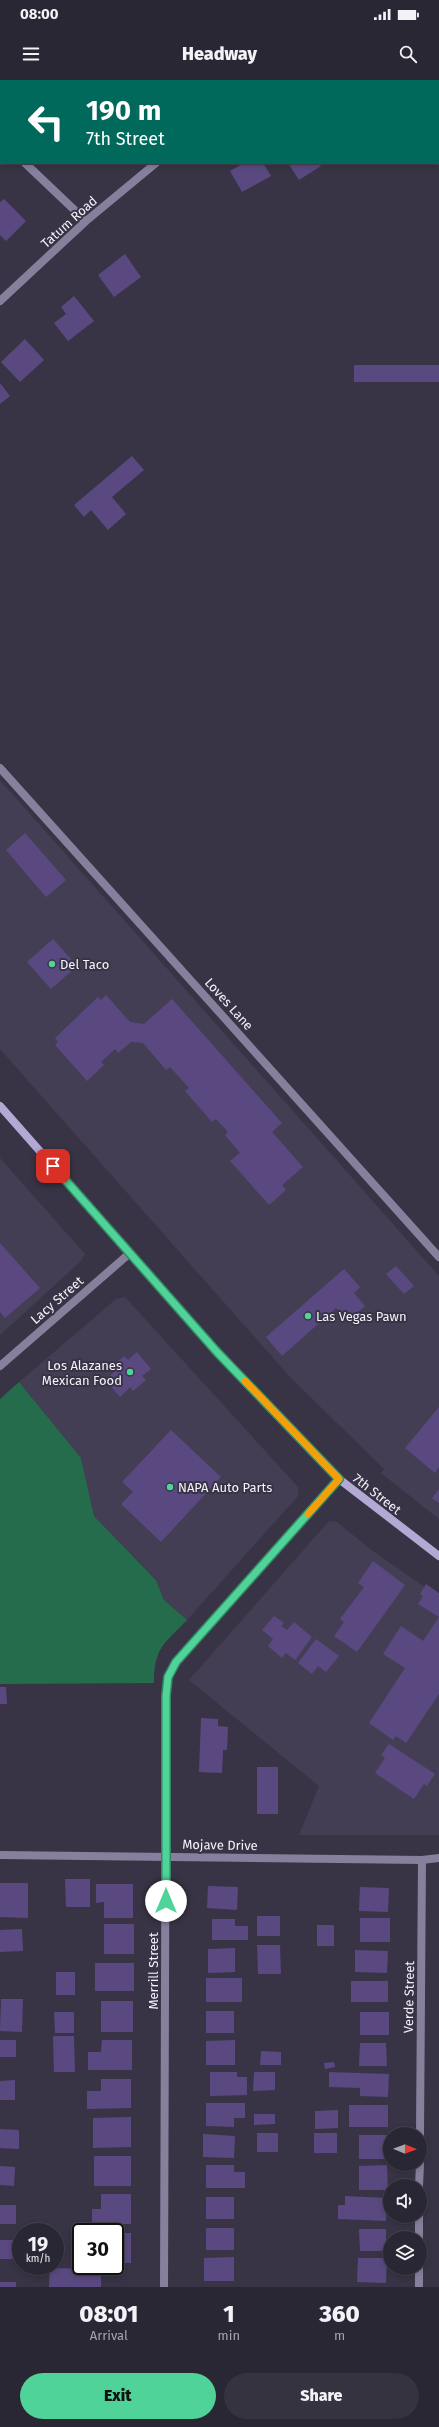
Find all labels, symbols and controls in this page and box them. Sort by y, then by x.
text: 08:00 [20,5,59,23]
icon: menu [20,43,42,65]
text: Headway [182,43,257,65]
icon: search [397,43,419,65]
text: 190 m [86,94,161,127]
icon: left [20,96,72,148]
text: 7th Street [86,128,165,150]
street label: Tatum Road [38,193,100,251]
place label: Del Taco [60,957,109,972]
marker: Del Taco [47,959,57,969]
street label: Loves Lane [202,975,256,1033]
pin [36,1149,70,1183]
icon: arrive [42,1155,64,1177]
street label: Lacy Street [28,1273,87,1327]
place label: Las Vegas Pawn [316,1309,407,1324]
marker: Las Vegas Pawn [303,1311,313,1321]
place label: Los Alazanes Mexican Food [42,1358,122,1388]
marker: Los Alazanes Mexican Food [125,1367,135,1377]
street label: 7th Street [350,1471,404,1518]
place label: NAPA Auto Parts [178,1480,272,1495]
marker: NAPA Auto Parts [165,1482,175,1492]
street label: Mojave Drive [182,1837,258,1853]
position arrow [145,1880,187,1922]
street label: Merrill Street [146,1932,161,2010]
street label: Verde Street [401,1960,417,2033]
north arrow [383,2127,427,2171]
map controls [383,2127,427,2275]
button: sound [383,2179,427,2223]
speed limit sign: 30 [72,2223,124,2275]
button: layers [383,2231,427,2275]
text: 19 [28,2232,48,2256]
text: km/h [26,2253,50,2265]
text: 08:01 [79,2300,138,2328]
text: 1 [223,2300,234,2328]
text: 360 [319,2300,360,2328]
text: Arrival [90,2328,128,2343]
text: min [218,2328,240,2343]
text: m [334,2328,345,2343]
button: Exit [20,2373,216,2419]
button: Share [224,2373,419,2419]

